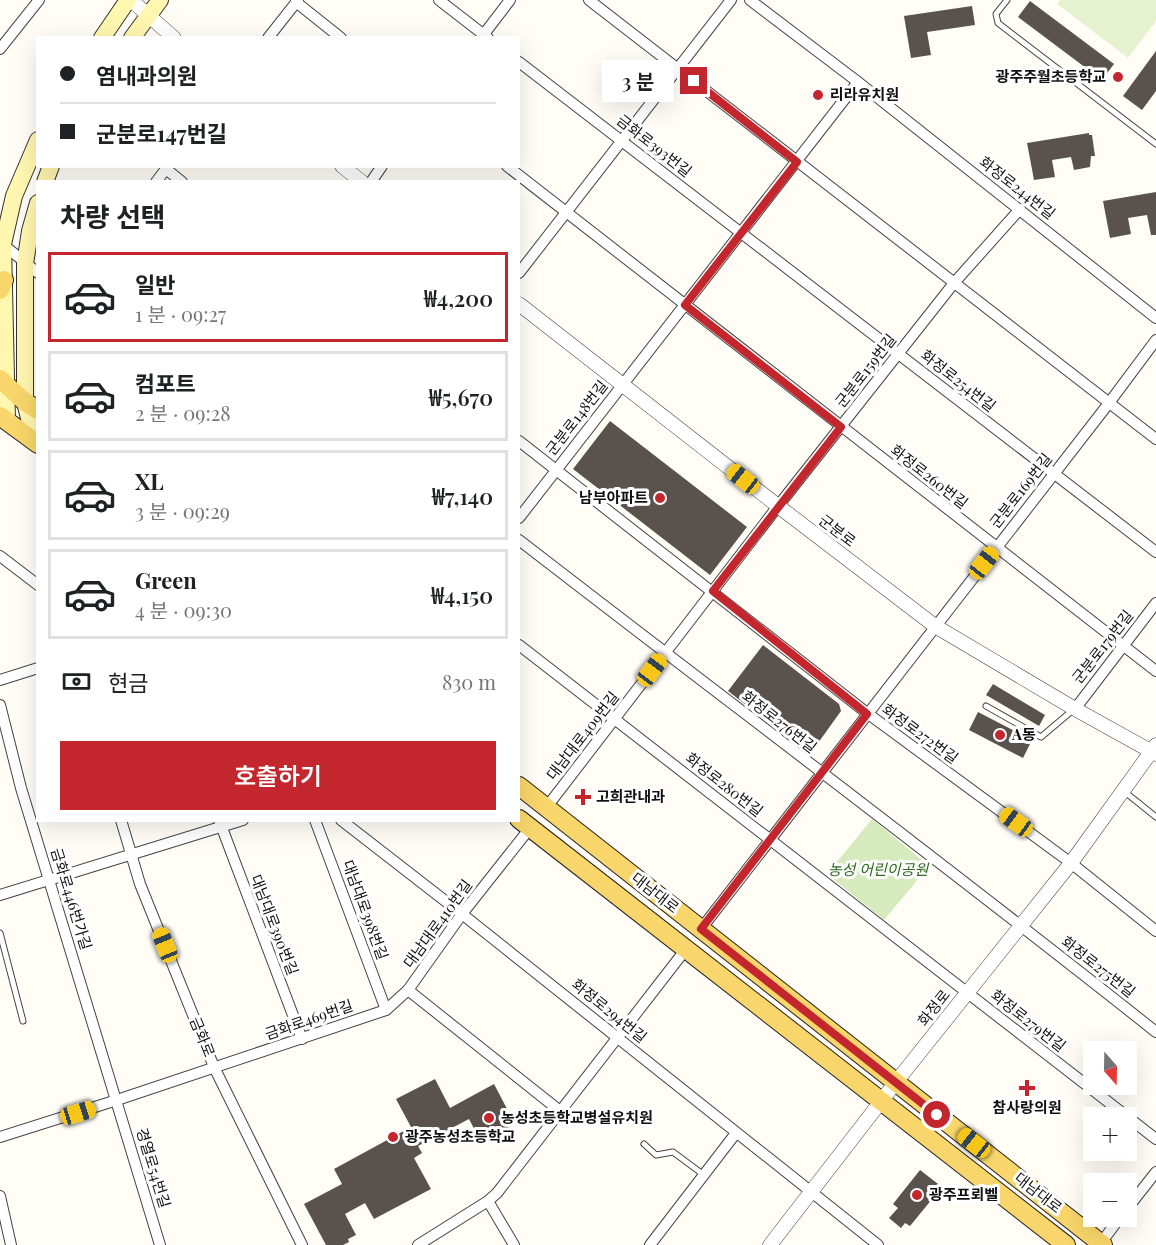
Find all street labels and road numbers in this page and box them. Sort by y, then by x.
street label: 금화로393번길 [613,110,696,181]
street label: 화정로244번길 [976,151,1060,223]
street label: 군분로159번길 [830,329,900,411]
street label: 화정로254번길 [917,345,1000,416]
street label: 군분로148번길 [541,376,612,459]
street label: 화정로260번길 [887,440,972,513]
street label: 군분로169번길 [985,449,1056,532]
street label: 군분로 [815,510,860,551]
street label: 군분로179번길 [1067,605,1137,687]
street label: 화정로276번길 [738,686,821,757]
street label: 대남대로409번길 [541,687,623,784]
street label: 화정로272번길 [879,699,963,768]
street label: 화정로280번길 [682,748,767,821]
street label: 금화로446번가길 [47,845,97,952]
street label: 대남대로398번길 [339,857,393,962]
street label: 대남대로 [628,867,684,917]
street label: 대남대로390번길 [247,871,303,978]
street label: 대남대로410번길 [398,875,476,972]
street label: 화정로275번길 [1058,931,1140,1001]
street label: 화정로294번길 [568,974,651,1047]
street label: 화정로 [913,985,954,1030]
street label: 화정로279번길 [987,985,1070,1056]
street label: 금화로469번길 [262,995,355,1043]
street label: 금화로 [186,1014,220,1060]
street label: 경열로54번길 [132,1125,176,1210]
street label: 대남대로 [1011,1167,1067,1217]

